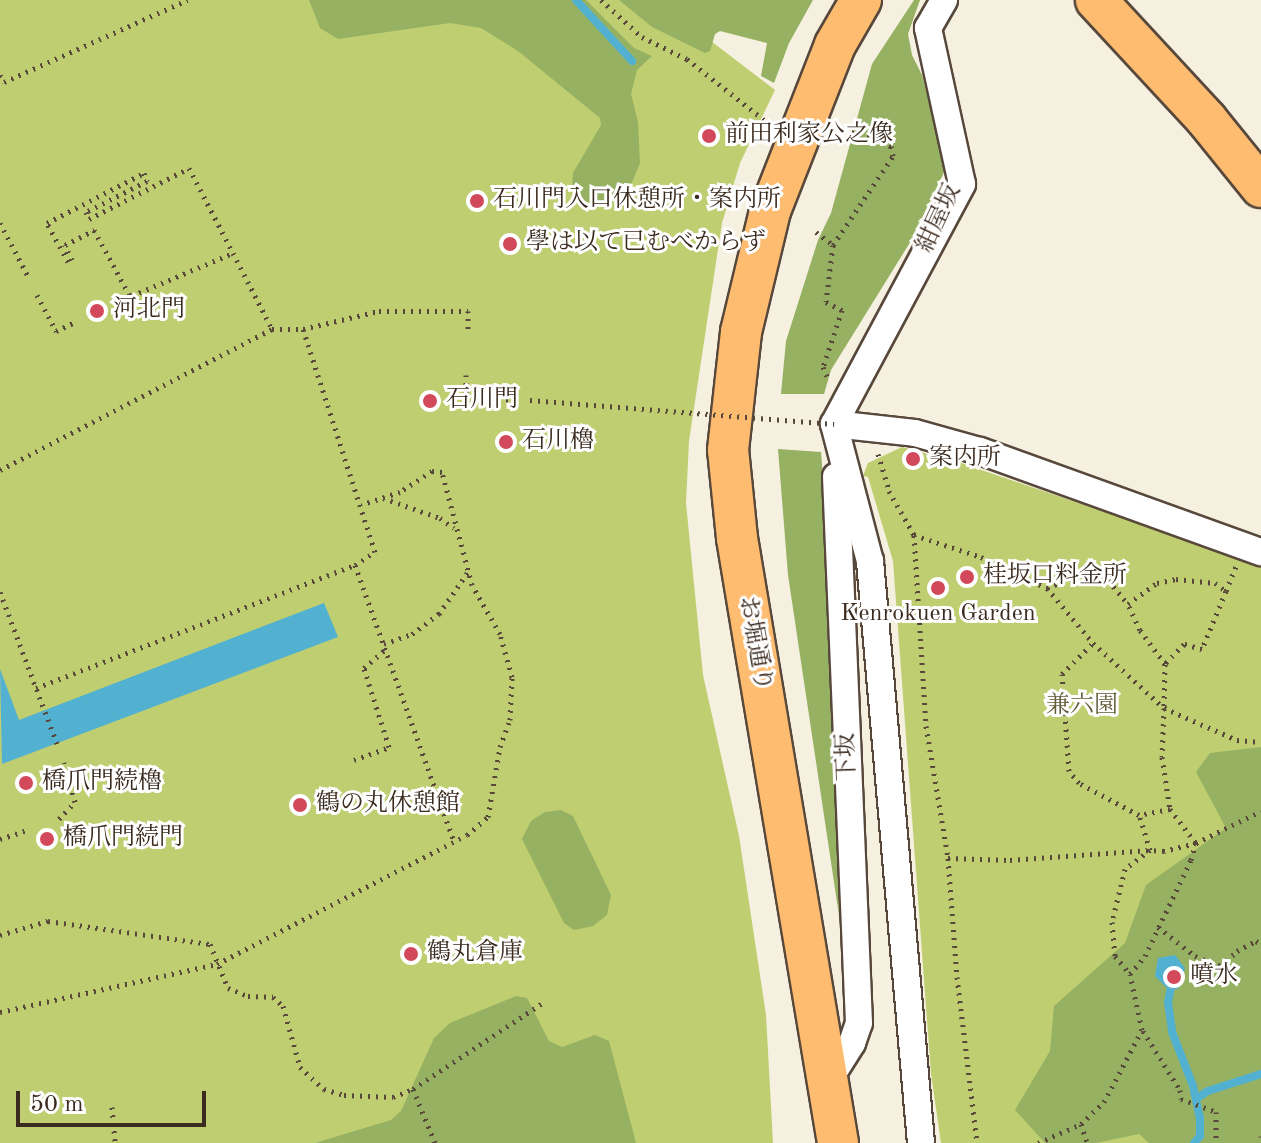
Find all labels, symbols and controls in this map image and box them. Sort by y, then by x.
place label: 前田利家公之像 [725,122,893,150]
marker: 前田利家公之像 [700,127,718,145]
street label: 紺屋坂 [912,180,968,258]
place label: 石川門入口休憩所・案内所 [493,187,781,215]
marker: 石川門入口休憩所・案内所 [468,192,486,210]
place label: 學は以て已むべからず [526,230,766,258]
marker: 學は以て已むべからず [501,235,519,253]
place label: 河北門 [113,297,185,325]
marker: 河北門 [88,302,106,320]
place label: 石川門 [446,387,518,415]
marker: 石川門 [421,392,439,410]
place label: 石川櫓 [522,428,594,456]
marker: 石川櫓 [497,433,515,451]
place label: 案内所 [929,445,1001,473]
marker: 案内所 [904,450,922,468]
place label: 桂坂口料金所 [983,563,1127,591]
marker: 桂坂口料金所 [958,568,976,586]
marker: Kenrokuen Garden [929,579,947,597]
street label: お堀通り [731,594,777,694]
place label: Kenrokuen Garden [840,601,1036,629]
park label: 兼六園 [1046,693,1118,721]
street label: 下坂 [833,733,863,781]
place label: 橋爪門続櫓 [42,769,162,797]
marker: 橋爪門続櫓 [17,774,35,792]
place label: 鶴の丸休憩館 [316,791,460,819]
marker: 鶴の丸休憩館 [291,796,309,814]
place label: 橋爪門続門 [63,825,183,853]
marker: 橋爪門続門 [38,830,56,848]
place label: 鶴丸倉庫 [427,940,523,968]
marker: 鶴丸倉庫 [402,945,420,963]
place label: 噴水 [1190,963,1238,991]
marker: 噴水 [1165,968,1183,986]
scale bar [20,1075,210,1125]
text: 50 m [30,1093,84,1117]

